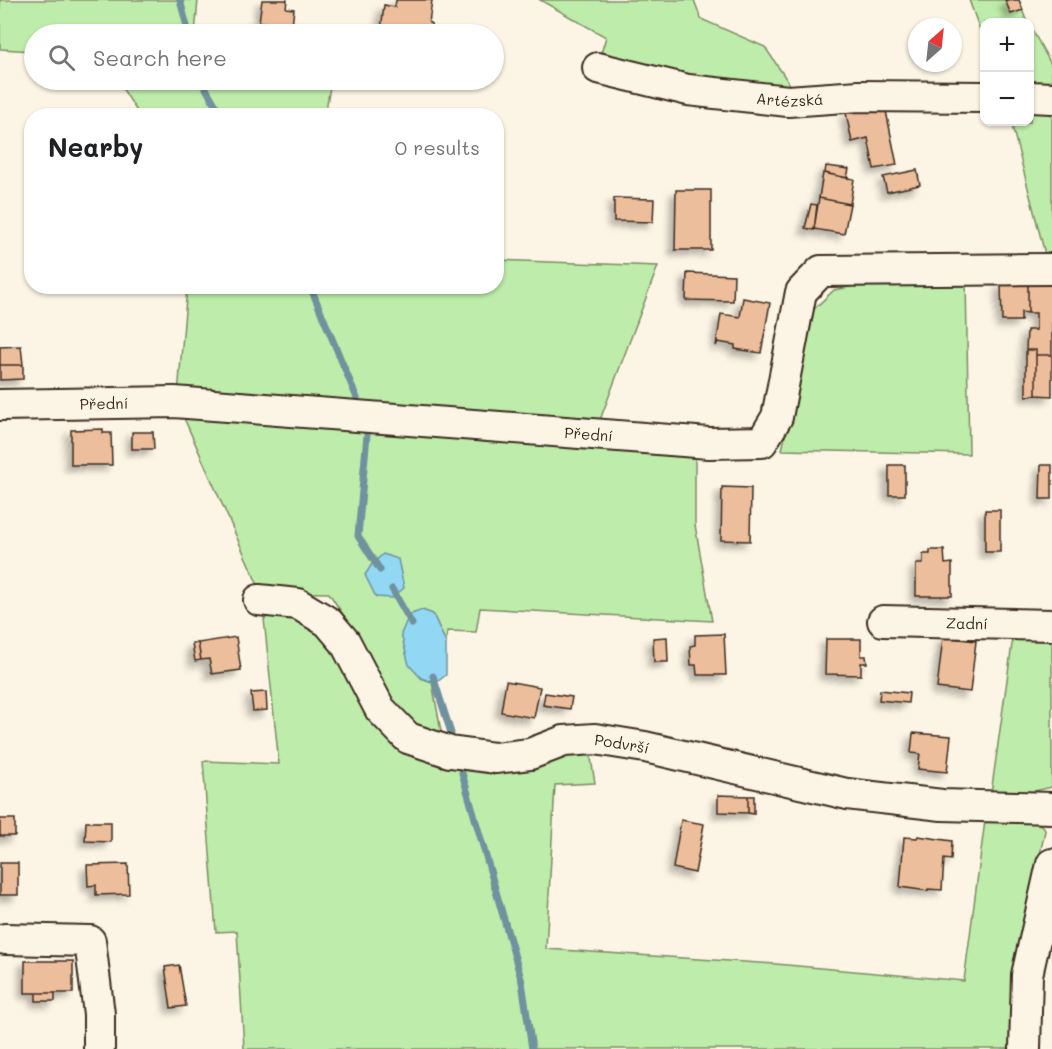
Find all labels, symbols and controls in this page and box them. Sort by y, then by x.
north arrow [908,18,962,72]
map controls [980,18,1034,126]
button: + [980,18,1034,72]
search box [24,24,504,90]
icon: search [45,41,78,74]
text: Search here [93,43,227,72]
button: − [980,72,1034,126]
street label: Artézská [755,88,824,111]
text: Nearby [48,130,143,164]
text: 0 results [395,134,480,160]
street label: Přední [80,393,128,414]
street label: Přední [564,422,614,446]
street label: Zadní [946,612,988,633]
street label: Podvrší [593,729,651,758]

